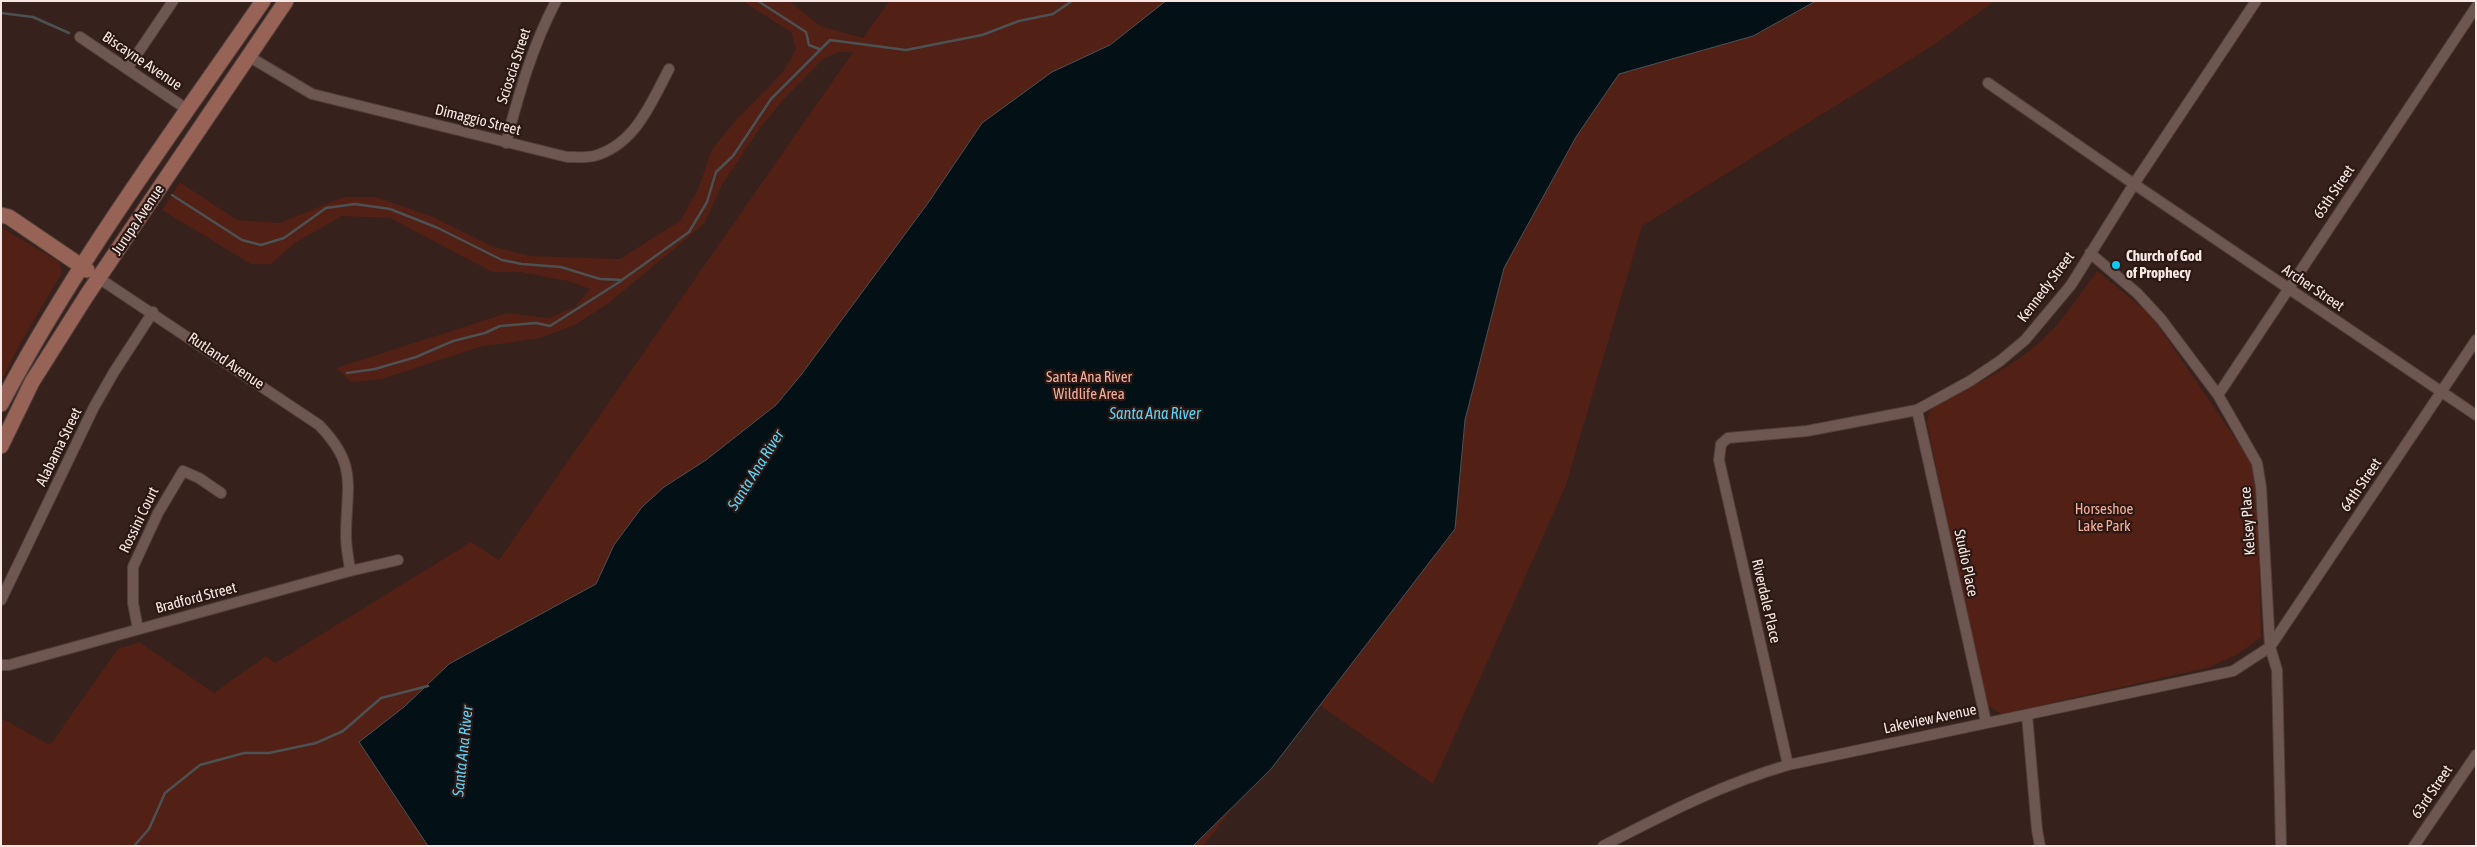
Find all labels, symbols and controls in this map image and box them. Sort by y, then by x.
street label: Scioscia Street [493,26,535,106]
street label: Biscayne Avenue [99,28,185,94]
street label: Dimaggio Street [433,101,523,139]
street label: 65th Street [2310,162,2358,222]
street label: Jurupa Avenue [108,181,168,259]
place label: Church of God of Prophecy [2126,247,2202,282]
street label: Kennedy Street [2014,248,2078,326]
marker: Church of God of Prophecy [2110,259,2122,271]
street label: Archer Street [2279,261,2347,315]
street label: Rutland Avenue [185,329,267,393]
park label: Santa Ana River Wildlife Area [1046,368,1132,403]
water label: Santa Ana River [1109,404,1201,424]
street label: Alabama Street [32,405,86,489]
water label: Santa Ana River [724,426,788,514]
street label: 64th Street [2337,455,2385,515]
street label: Rossini Court [115,484,163,556]
street label: Kelsey Place [2237,486,2259,556]
park label: Horseshoe Lake Park [2075,500,2133,535]
street label: Studio Place [1950,528,1982,598]
street label: Riverdale Place [1748,557,1784,645]
street label: Bradford Street [154,579,238,617]
street label: Lakeview Avenue [1882,700,1978,738]
water label: Santa Ana River [449,705,477,797]
street label: 63rd Street [2408,762,2456,822]

